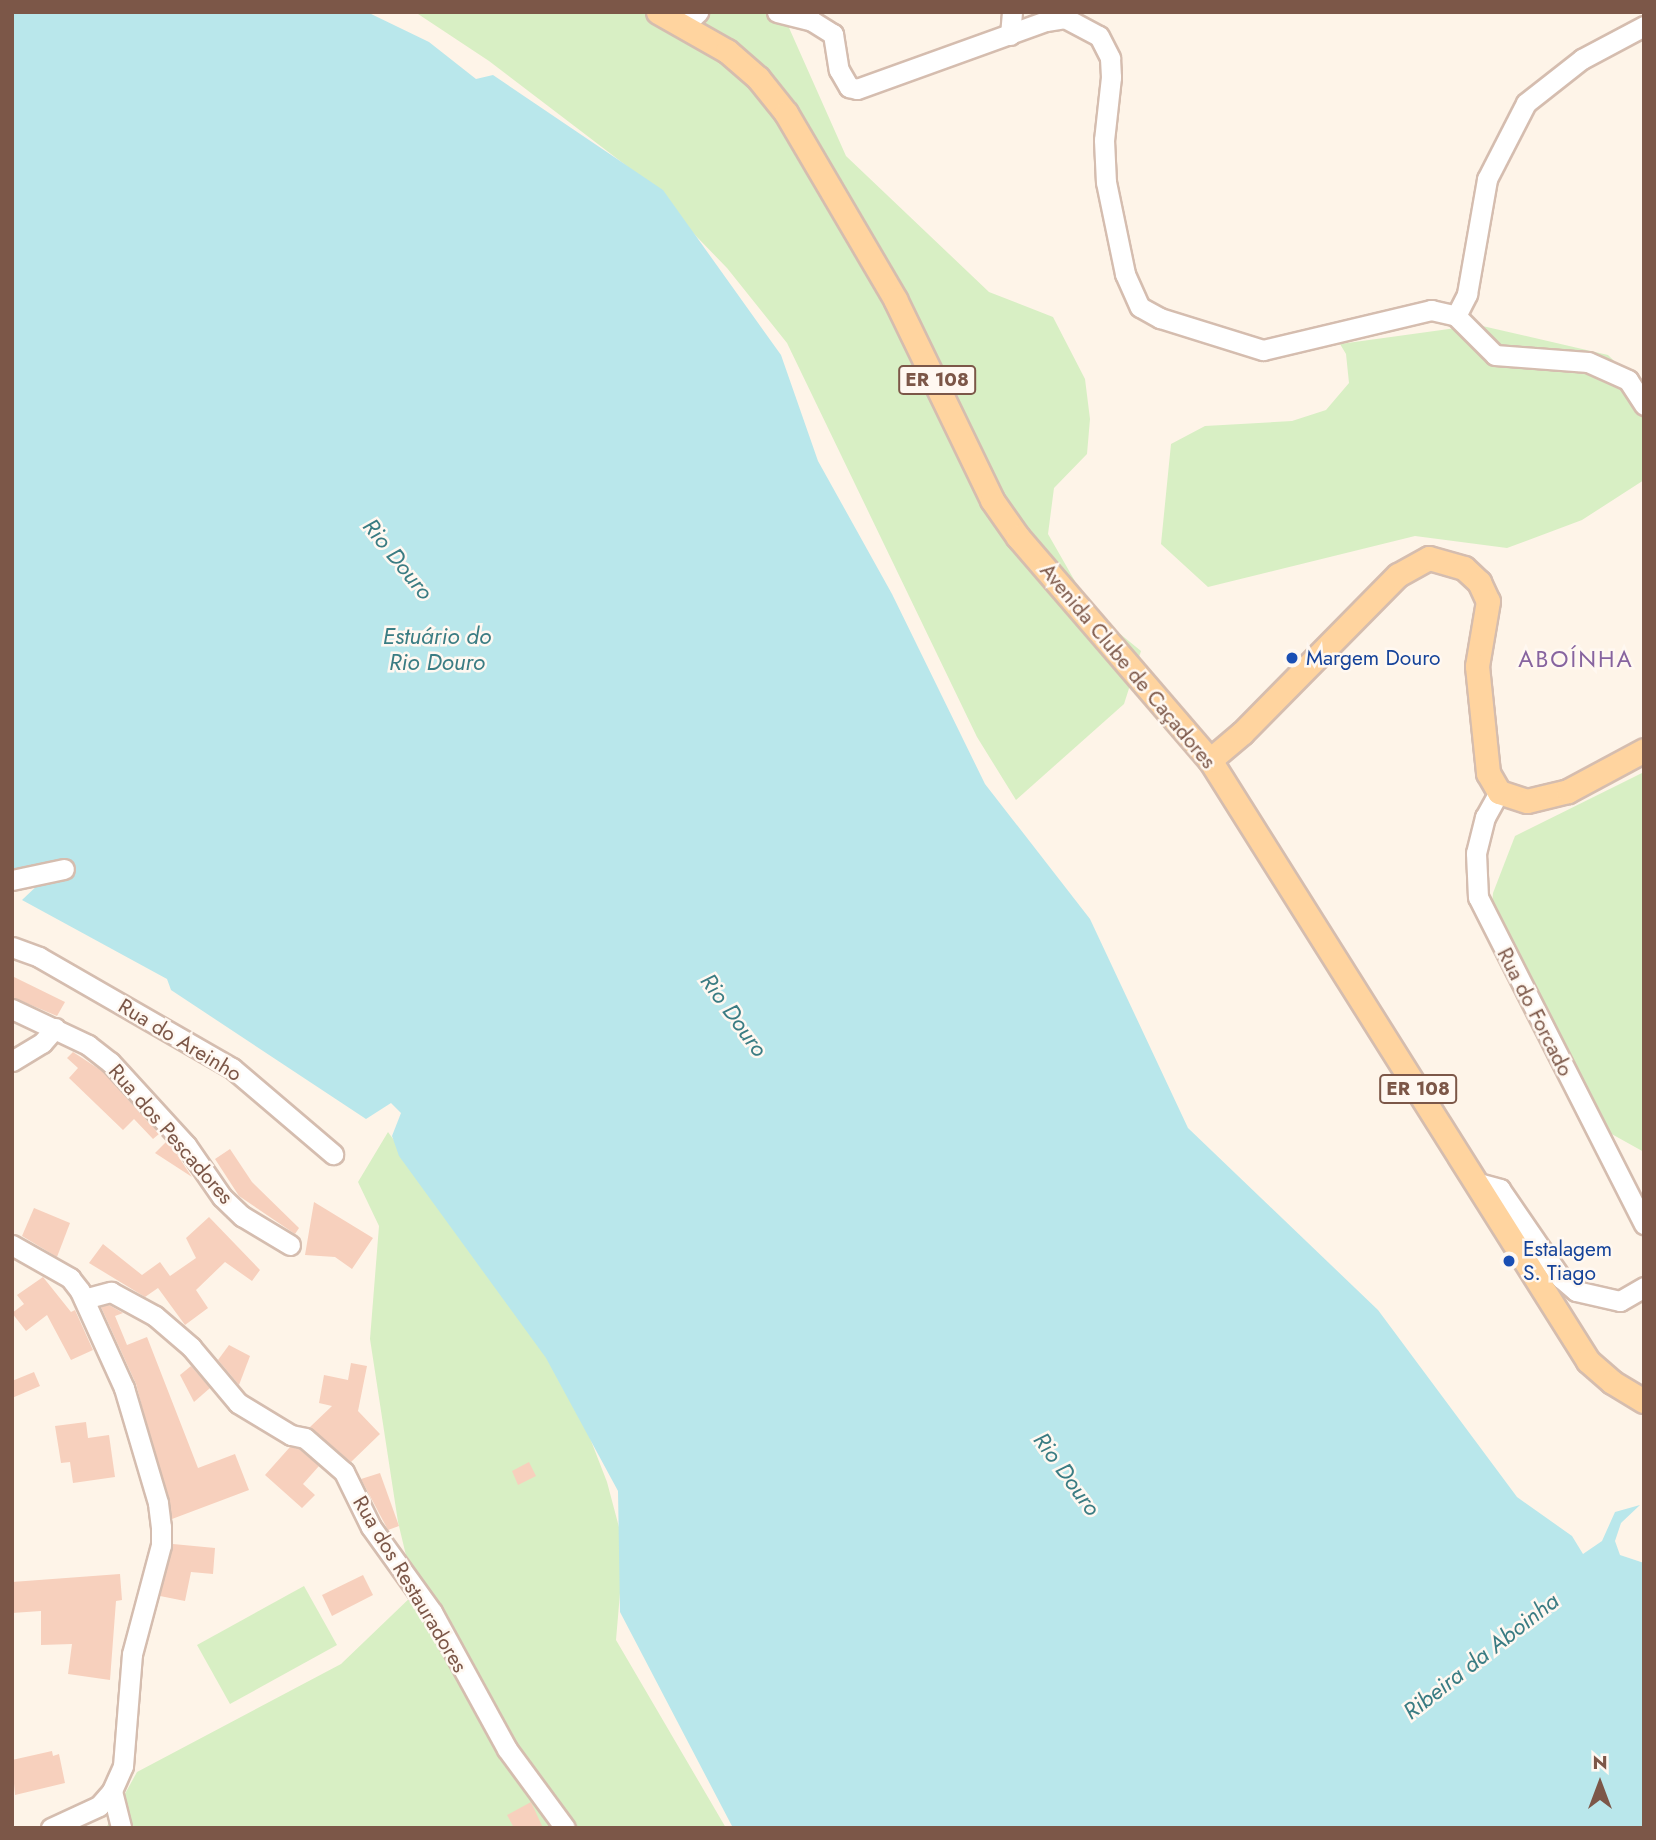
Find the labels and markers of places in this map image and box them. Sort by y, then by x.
place label: Margem Douro [1306,645,1441,671]
marker: Margem Douro [1284,650,1300,666]
place label: Estalagem S. Tiago [1523,1236,1612,1286]
marker: Estalagem S. Tiago [1501,1253,1517,1269]

